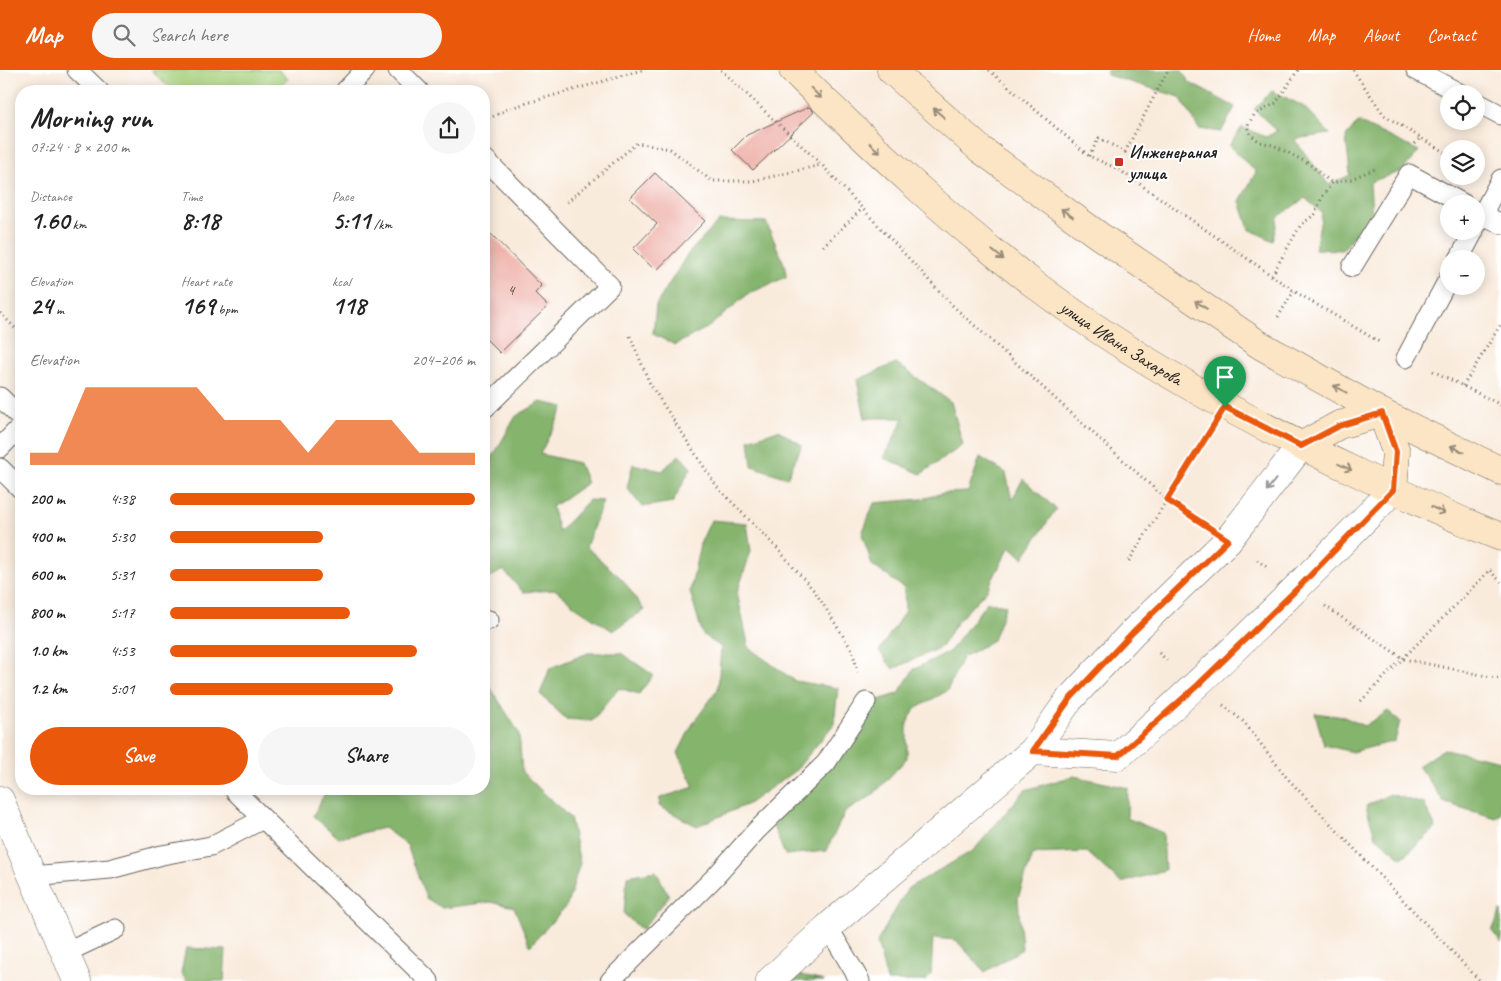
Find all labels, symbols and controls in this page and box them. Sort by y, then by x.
search box [92,13,442,58]
text: Map [25,20,62,50]
icon: search [110,21,138,49]
text: Search here [150,23,228,47]
text: Home [1247,24,1280,46]
text: Map [1308,24,1335,46]
text: About [1363,24,1399,46]
text: Contact [1427,24,1476,46]
map controls [1440,85,1485,295]
button: locate [1440,85,1485,130]
one-way arrow [810,86,822,99]
text: Morning run [30,100,152,135]
button: share [423,102,475,154]
one-way arrow [933,108,946,119]
text: 07:24 · 8 × 200 m [30,137,129,157]
button: layers [1440,140,1485,185]
place label: Инженераная улица [1127,141,1218,184]
one-way arrow [868,142,881,154]
marker: Инженераная улица [1113,156,1125,168]
text: Distance [30,188,72,205]
text: Time [181,188,202,205]
text: Pace [332,188,354,205]
button: + [1440,195,1485,240]
text: 1.60 [30,205,69,237]
text: 8:18 [181,205,220,237]
text: 5:11 [332,205,370,237]
one-way arrow [1061,207,1074,218]
text: km [69,216,86,233]
text: /km [370,216,392,233]
one-way arrow [991,249,1004,260]
button: − [1440,250,1485,295]
text: Elevation [30,273,73,290]
text: Heart rate [181,273,232,290]
text: kcal [332,273,351,290]
house number: 4 [508,281,516,300]
text: 24 [30,290,53,322]
text: 169 [181,290,215,322]
text: 118 [332,290,366,322]
street label: улица Ивана Захарова [1055,295,1187,391]
one-way arrow [1194,300,1208,310]
text: m [53,301,64,318]
text: bpm [215,301,238,318]
text: Elevation [30,350,79,370]
text: 204–206 m [412,350,475,370]
pin [1204,356,1246,407]
icon: arrive [1211,363,1239,391]
one-way arrow [1333,384,1347,394]
one-way arrow [1450,444,1465,454]
one-way arrow [1338,462,1353,472]
one-way arrow [1266,478,1277,491]
text: 200 m [30,489,65,509]
text: 4:38 [110,489,135,509]
one-way arrow [1430,506,1445,515]
text: 400 m [30,527,65,547]
text: 5:30 [110,527,135,547]
text: 600 m [30,565,65,585]
text: 5:31 [110,565,135,585]
text: 800 m [30,603,65,623]
text: 5:17 [110,603,135,623]
text: 1.0 km [30,641,67,661]
text: 4:53 [110,641,135,661]
text: 1.2 km [30,679,67,699]
text: 5:01 [110,679,135,699]
button: Save [30,727,248,785]
button: Share [258,727,475,785]

